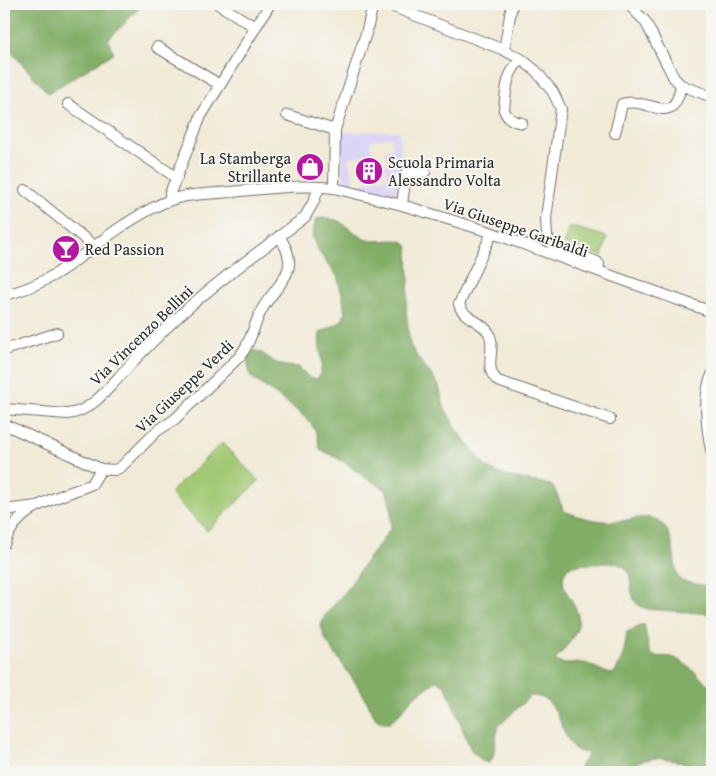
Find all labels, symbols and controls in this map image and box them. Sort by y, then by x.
place label: La Stamberga Strillante [200,146,291,188]
place label: Scuola Primaria Alessandro Volta [388,150,501,192]
shop icon: La Stamberga Strillante [295,152,325,182]
building icon: Scuola Primaria Alessandro Volta [354,156,384,186]
street label: Via Giuseppe Garibaldi [440,191,592,263]
bar icon: Red Passion [51,234,81,264]
place label: Red Passion [85,237,164,261]
street label: Via Vincenzo Bellini [84,279,199,391]
street label: Via Giuseppe Verdi [129,333,239,438]

